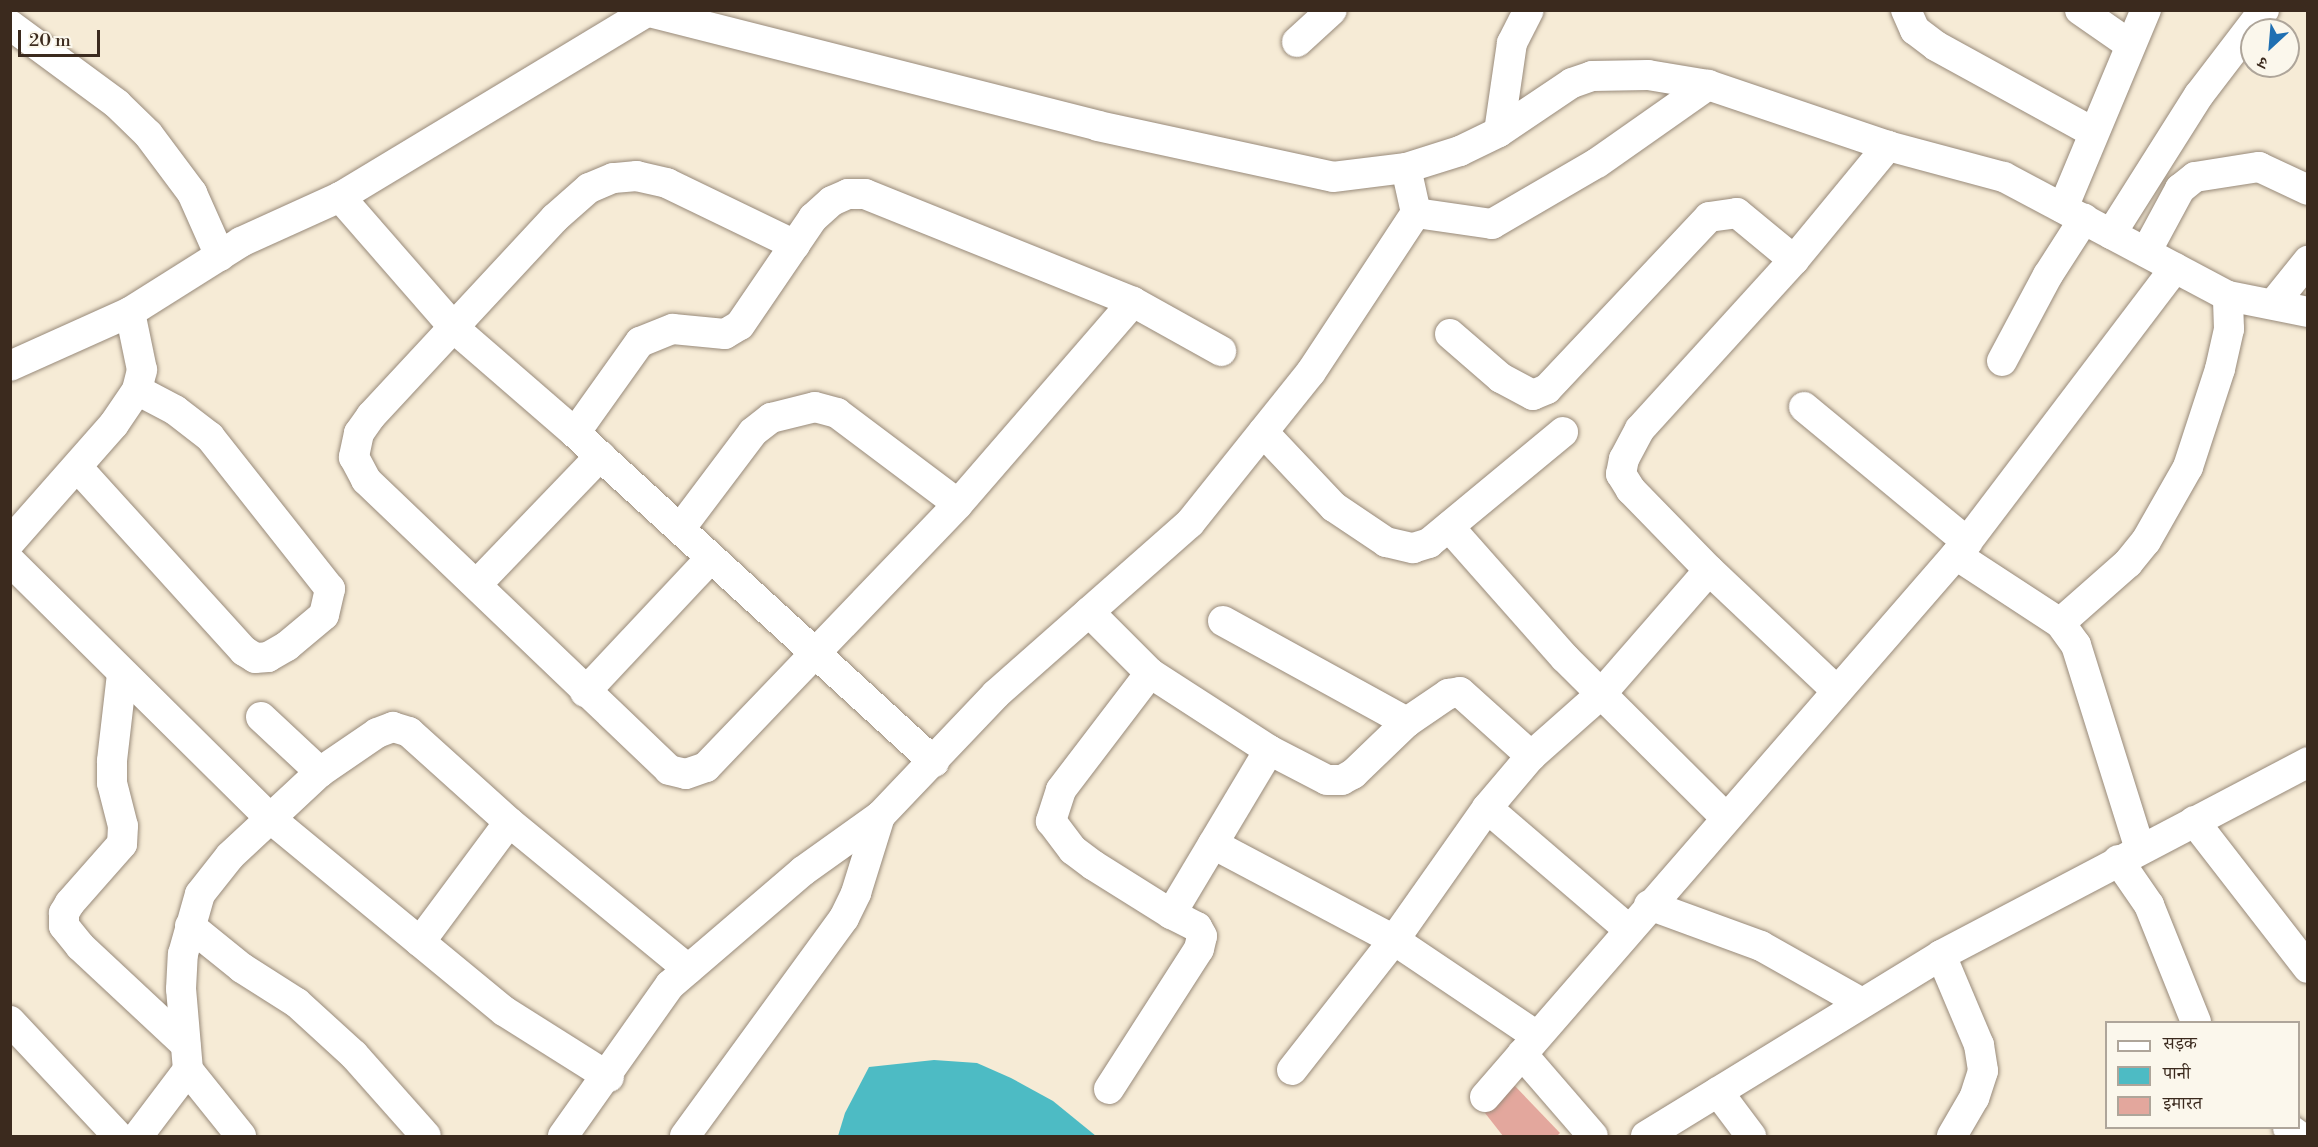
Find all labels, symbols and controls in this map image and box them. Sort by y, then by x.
scale bar [21,18,104,56]
north arrow [2240,18,2300,78]
text: 20 m [29,29,71,52]
text: उ [2255,52,2271,73]
legend [2105,1021,2300,1129]
text: सड़क [2163,1032,2197,1055]
text: पानी [2163,1062,2190,1085]
text: इमारत [2163,1092,2202,1115]

